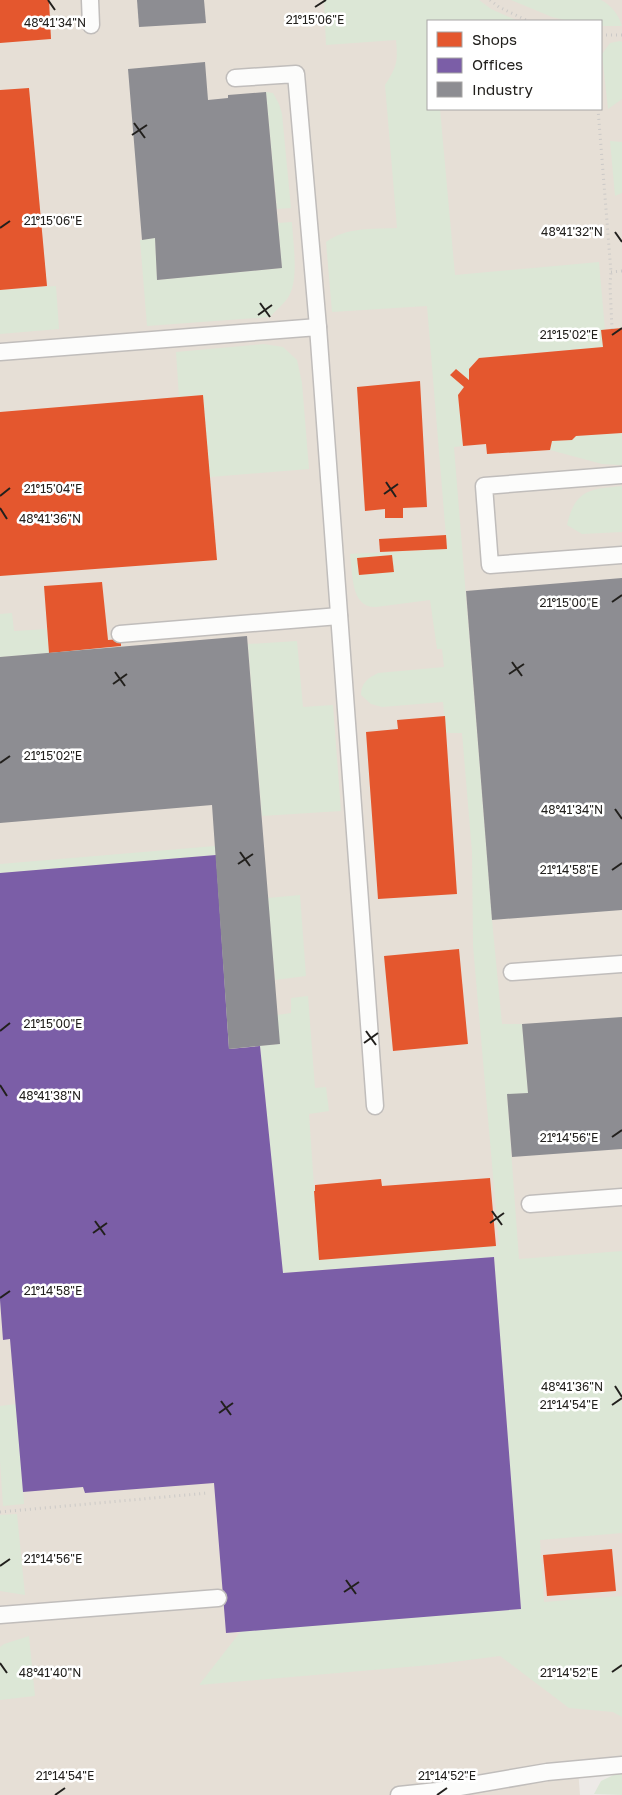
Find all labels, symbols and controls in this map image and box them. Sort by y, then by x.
text: 21°15'06"E [286,12,344,27]
text: 48°41'34"N [24,15,86,30]
legend [427,20,602,110]
text: Shops [472,30,517,48]
text: Offices [472,55,523,73]
text: Industry [472,80,533,98]
text: 21°15'06"E [24,213,82,228]
text: 48°41'32"N [541,224,603,239]
text: 21°15'02"E [540,327,598,342]
text: 21°15'04"E [24,481,82,496]
text: 48°41'36"N [19,511,81,526]
text: 21°15'00"E [540,595,598,610]
text: 21°15'02"E [24,748,82,763]
text: 48°41'34"N [541,802,603,817]
text: 21°14'58"E [540,862,598,877]
text: 21°15'00"E [24,1016,82,1031]
text: 48°41'38"N [19,1088,81,1103]
text: 21°14'56"E [540,1130,598,1145]
text: 21°14'58"E [24,1283,82,1298]
text: 48°41'36"N [541,1379,603,1394]
text: 21°14'54"E [540,1397,598,1412]
text: 21°14'56"E [24,1551,82,1566]
text: 48°41'40"N [19,1665,81,1680]
text: 21°14'52"E [540,1665,598,1680]
text: 21°14'54"E [36,1768,94,1783]
text: 21°14'52"E [418,1768,476,1783]

